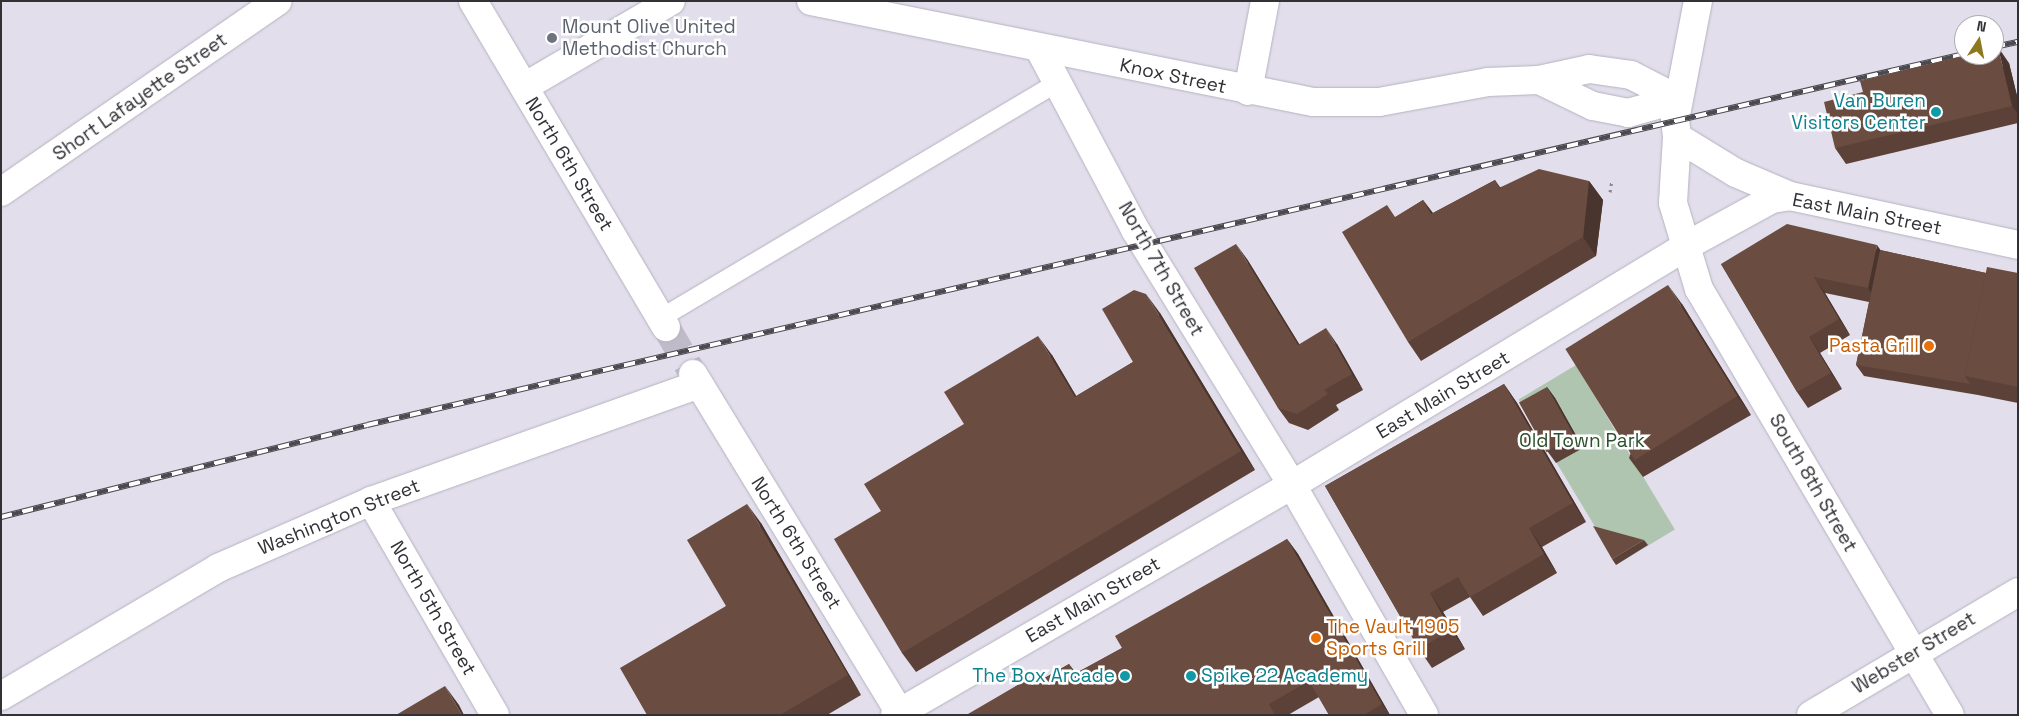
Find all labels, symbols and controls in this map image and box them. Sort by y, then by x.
north arrow [1954,15,2004,65]
place label: Mount Olive United Methodist Church [562,16,736,60]
text: N [1975,17,1988,36]
street label: Short Lafayette Street [49,28,231,166]
marker: Mount Olive United Methodist Church [546,32,558,44]
street label: Knox Street [1118,54,1228,98]
place label: Van Buren Visitors Center [1791,90,1926,134]
street label: North 6th Street [520,93,618,235]
marker: Van Buren Visitors Center [1930,106,1942,118]
street label: East Main Street [1790,188,1944,240]
street label: North 7th Street [1113,198,1209,340]
place label: Pasta Grill [1829,335,1919,357]
marker: Pasta Grill [1923,340,1935,352]
street label: East Main Street [1372,346,1514,444]
street label: South 8th Street [1764,410,1862,556]
park label: Old Town Park [1519,430,1645,452]
street label: North 6th Street [746,473,846,613]
street label: Washington Street [255,474,423,560]
street label: North 5th Street [385,537,481,679]
street label: East Main Street [1022,552,1164,648]
street label: Webster Street [1848,607,1980,699]
place label: The Vault 1905 Sports Grill [1326,616,1460,660]
marker: The Vault 1905 Sports Grill [1310,632,1322,644]
place label: The Box Arcade [972,665,1115,687]
place label: Spike 22 Academy [1201,665,1368,687]
marker: The Box Arcade [1119,670,1131,682]
marker: Spike 22 Academy [1185,670,1197,682]

